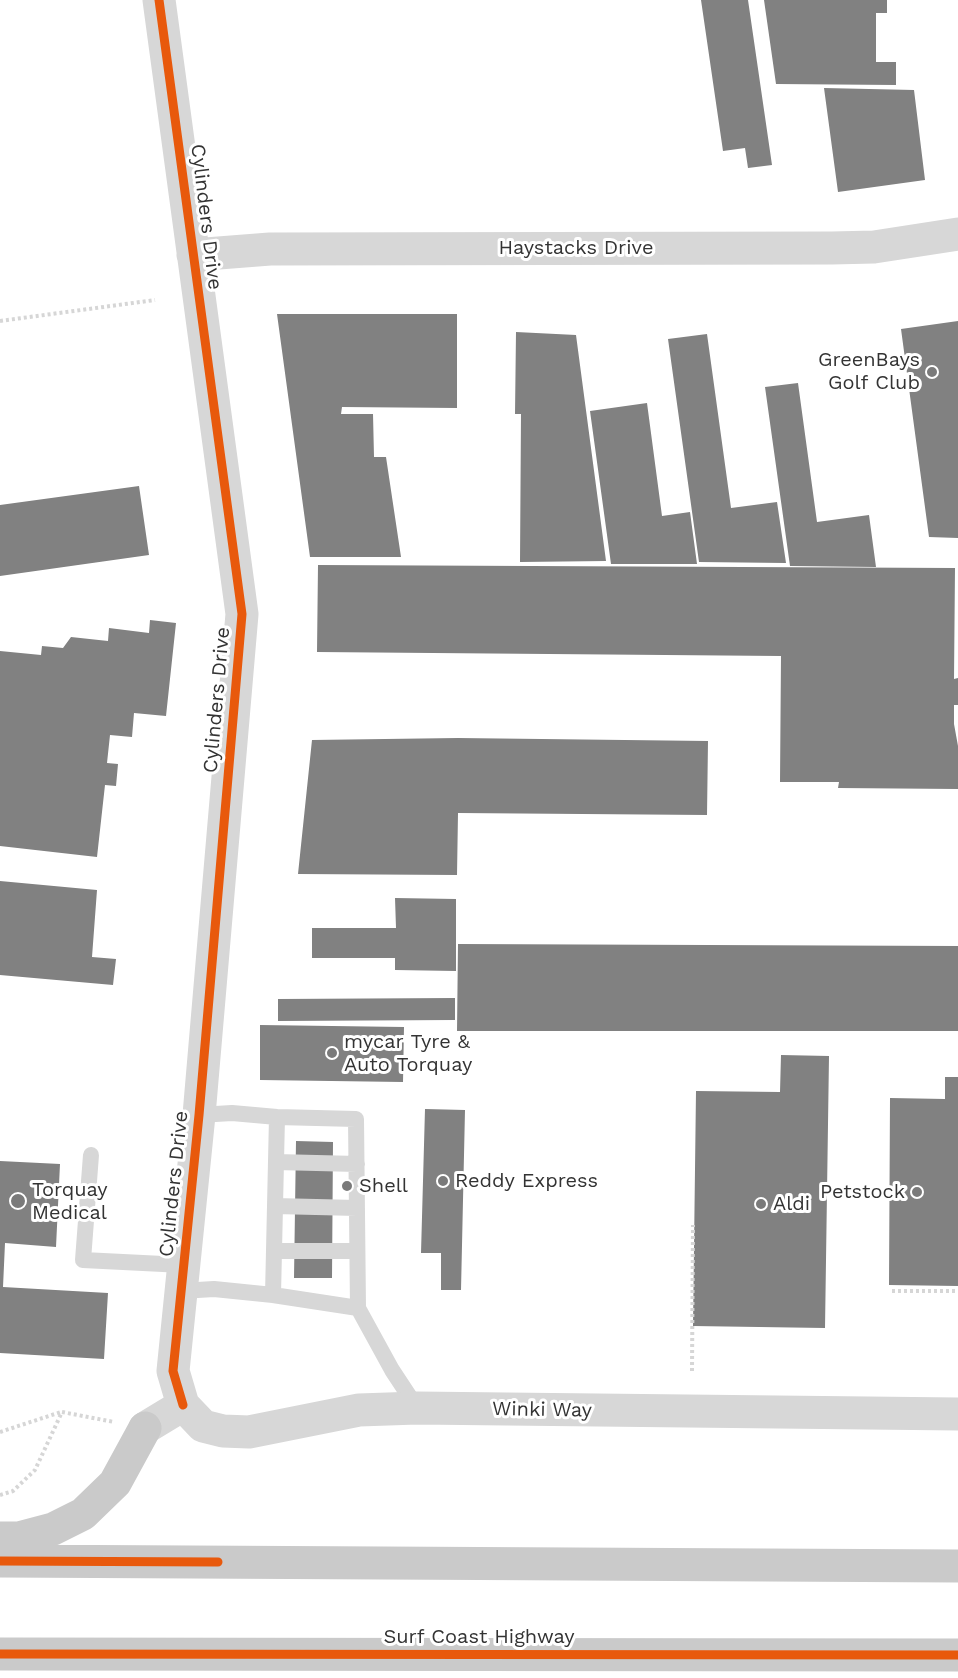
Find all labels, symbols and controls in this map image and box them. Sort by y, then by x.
street label: Cylinders Drive [185,143,227,291]
street label: Haystacks Drive [498,236,654,260]
place label: GreenBays Golf Club [818,348,920,395]
marker: GreenBays Golf Club [925,365,939,379]
street label: Cylinders Drive [199,626,235,774]
place label: mycar Tyre & Auto Torquay [344,1030,472,1077]
marker: mycar Tyre & Auto Torquay [325,1046,339,1060]
street label: Cylinders Drive [154,1110,194,1258]
place label: Reddy Express [455,1169,598,1193]
place label: Shell [359,1174,408,1198]
marker: Reddy Express [436,1174,450,1188]
place label: Torquay Medical [32,1178,108,1225]
marker: Shell [340,1179,354,1193]
place label: Petstock [820,1180,905,1204]
marker: Petstock [910,1185,924,1199]
marker: Torquay Medical [9,1192,27,1210]
place label: Aldi [773,1192,810,1216]
marker: Aldi [754,1197,768,1211]
street label: Winki Way [492,1397,592,1423]
street label: Surf Coast Highway [383,1625,575,1649]

